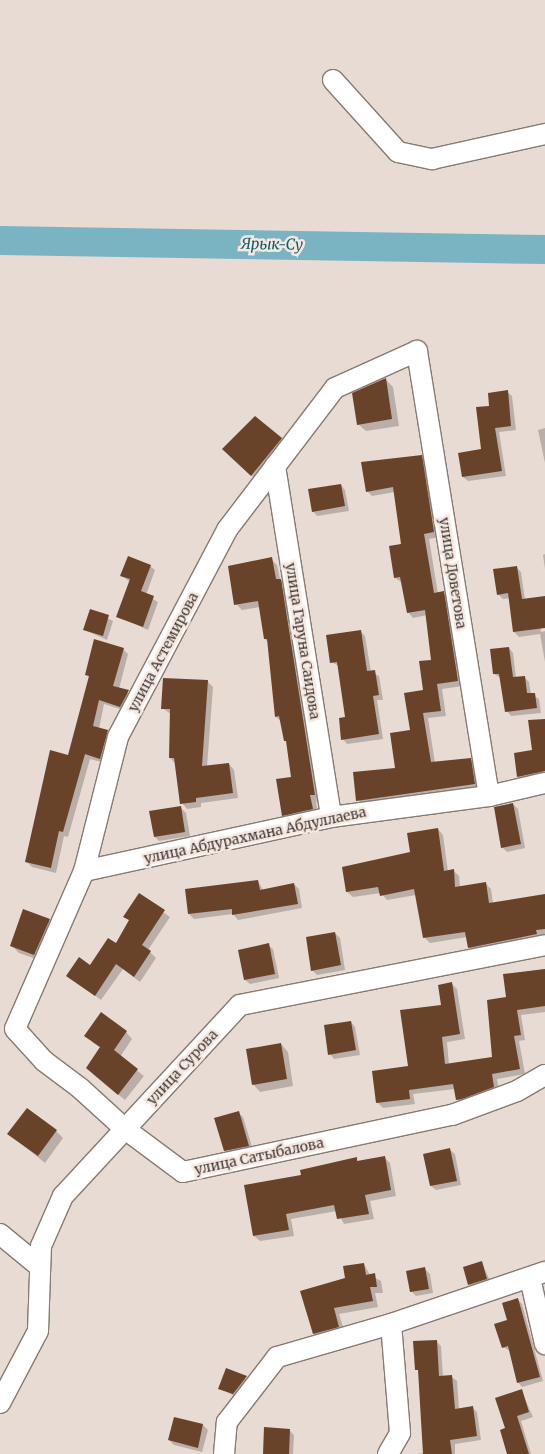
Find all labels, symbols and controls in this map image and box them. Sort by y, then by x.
water label: Ярык-Су [241,234,303,254]
street label: улица Доветова [436,516,470,630]
street label: улица Гаруна Саидова [282,562,324,720]
street label: улица Астемирова [124,589,202,715]
street label: улица Абдурахмана Абдуллаева [142,803,368,867]
street label: улица Сурова [143,1026,221,1108]
street label: улица Сатыбалова [193,1134,325,1178]

